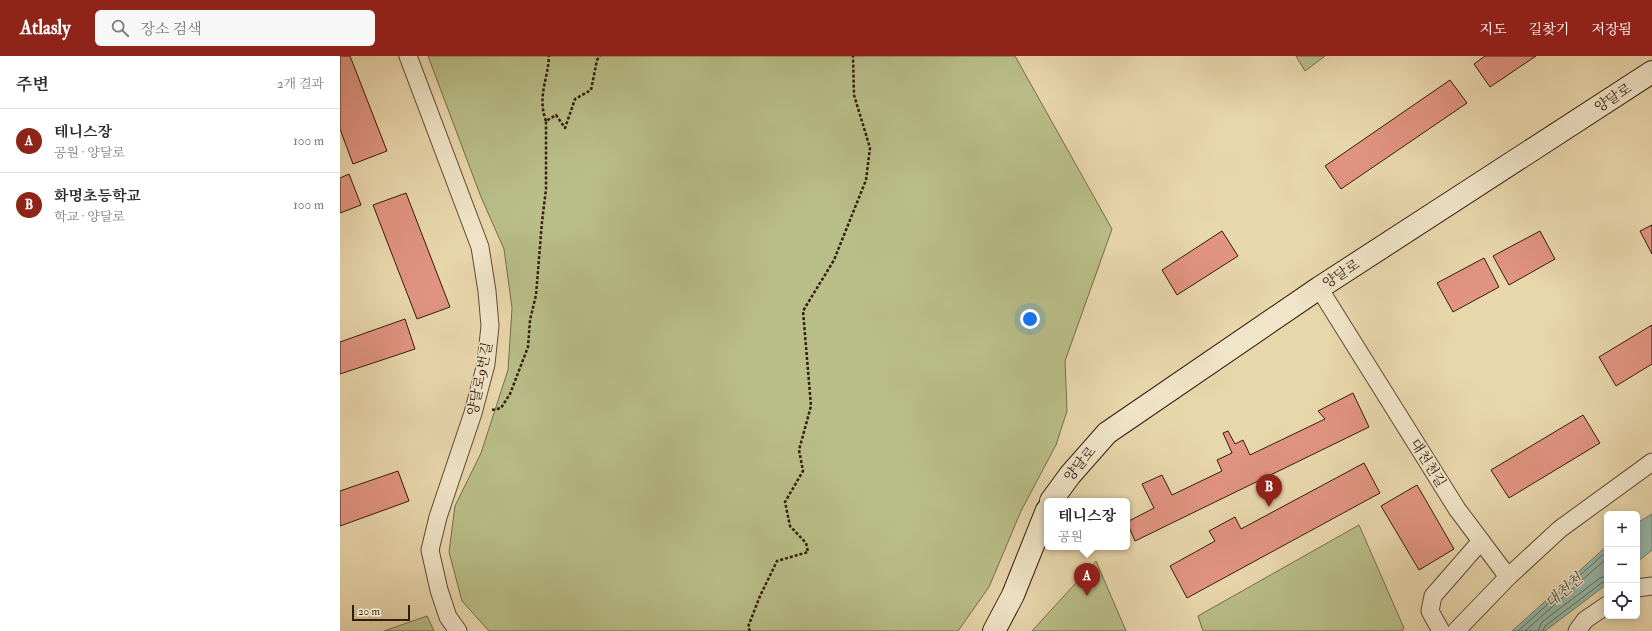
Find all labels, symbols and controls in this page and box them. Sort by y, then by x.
search box [95,10,375,46]
text: Atlasly [20,16,71,40]
icon: search [109,17,131,39]
text: 장소 검색 [141,20,202,39]
text: 지도 [1480,21,1507,38]
text: 길찾기 [1529,21,1569,38]
text: 저장됨 [1591,21,1632,38]
text: 주변 [16,74,49,95]
text: 2개 결과 [277,76,324,92]
street label: 양달로 [1591,80,1635,116]
text: 테니스장 [54,123,112,142]
text: A [25,133,33,149]
text: 100 m [293,133,324,149]
text: 공원 · 양달로 [54,145,125,161]
text: 화명초등학교 [54,187,141,206]
text: B [25,197,33,213]
text: 100 m [293,197,324,213]
text: 학교 · 양달로 [54,209,125,225]
street label: 양달로 [1319,256,1363,292]
your location [1020,309,1040,329]
street label: 양달로9번길 [464,341,496,417]
street label: 대천천길 [1406,436,1450,490]
street label: 양달로 [1060,443,1100,485]
pin: B [1256,474,1282,507]
popup [1044,498,1130,550]
text: 테니스장 [1058,507,1116,526]
map controls [1604,511,1640,619]
button: + [1604,511,1640,547]
text: 공원 [1058,529,1083,545]
button: − [1604,547,1640,583]
pin: A [1074,563,1100,596]
water label: 대천천 [1541,569,1588,612]
button: locate [1604,583,1640,619]
scale bar [352,603,410,622]
text: 20 m [358,605,380,618]

